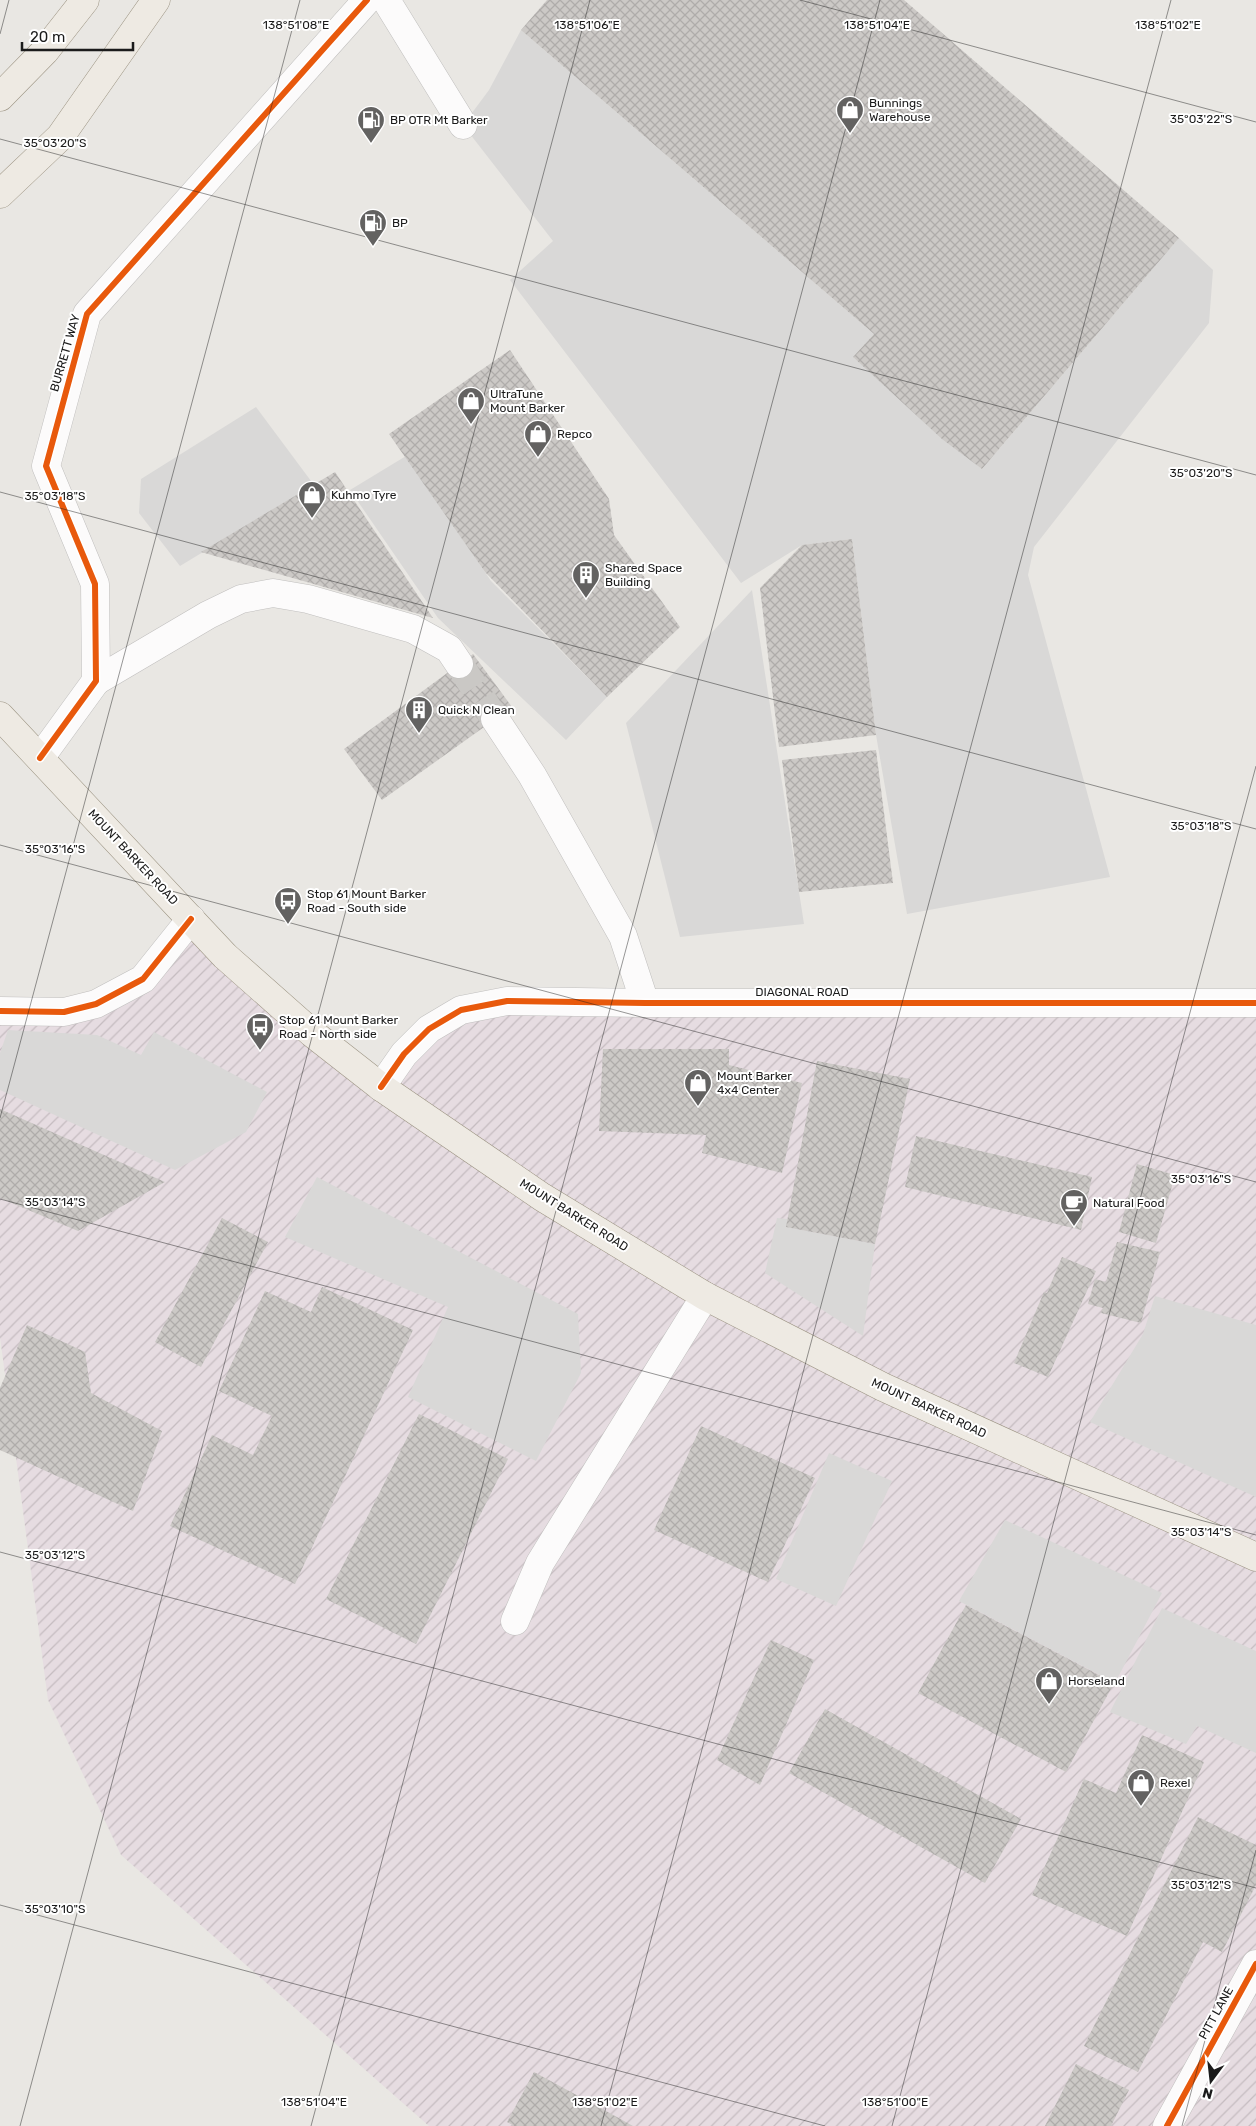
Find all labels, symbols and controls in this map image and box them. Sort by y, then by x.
text: 138°51'08"E [263,18,329,32]
text: 138°51'06"E [554,18,620,32]
text: 138°51'04"E [844,18,910,32]
text: 138°51'02"E [1135,18,1201,32]
scale bar [22,20,134,52]
text: 20 m [30,28,65,46]
shop icon: Bunnings Warehouse [835,95,865,134]
place label: Bunnings Warehouse [869,96,931,124]
fuel station icon: BP OTR Mt Barker [356,105,386,144]
text: 35°03'22"S [1170,112,1232,126]
place label: BP OTR Mt Barker [390,113,488,127]
text: 35°03'20"S [23,136,87,150]
fuel station icon: BP [358,208,388,247]
place label: BP [392,216,408,230]
street label: BURRETT WAY [47,312,83,393]
shop icon: UltraTune Mount Barker [456,386,486,425]
place label: UltraTune Mount Barker [490,387,565,415]
shop icon: Repco [523,419,553,458]
place label: Repco [557,427,592,441]
text: 35°03'20"S [1169,466,1233,480]
shop icon: Kuhmo Tyre [297,480,327,519]
place label: Kuhmo Tyre [331,488,397,502]
text: 35°03'18"S [24,489,86,503]
building icon: Shared Space Building [571,560,601,599]
place label: Shared Space Building [605,561,683,589]
building icon: Quick N Clean [404,695,434,734]
place label: Quick N Clean [438,703,515,717]
street label: MOUNT BARKER ROAD [85,806,181,908]
text: 35°03'18"S [1170,819,1232,833]
text: 35°03'16"S [25,842,85,856]
bus stop icon: Stop 61 Mount Barker Road - South side [273,886,303,925]
place label: Stop 61 Mount Barker Road - South side [307,887,426,915]
street label: DIAGONAL ROAD [755,985,849,999]
bus stop icon: Stop 61 Mount Barker Road - North side [245,1012,275,1051]
place label: Stop 61 Mount Barker Road - North side [279,1013,398,1041]
shop icon: Mount Barker 4x4 Center [683,1068,713,1107]
place label: Mount Barker 4x4 Center [717,1069,792,1097]
text: 35°03'16"S [1171,1172,1231,1186]
street label: MOUNT BARKER ROAD [517,1176,631,1254]
cafe icon: Natural Food [1059,1188,1089,1227]
text: 35°03'14"S [25,1195,85,1209]
place label: Natural Food [1093,1196,1165,1210]
street label: MOUNT BARKER ROAD [869,1375,989,1441]
text: 35°03'14"S [1171,1525,1231,1539]
text: 35°03'12"S [25,1548,85,1562]
shop icon: Horseland [1034,1666,1064,1705]
place label: Horseland [1068,1674,1125,1688]
shop icon: Rexel [1126,1768,1156,1807]
place label: Rexel [1160,1776,1190,1790]
text: 35°03'12"S [1171,1878,1231,1892]
text: 35°03'10"S [24,1902,86,1916]
street label: PITT LANE [1196,1984,1236,2042]
north arrow [1186,2056,1236,2106]
text: N [1201,2084,1215,2103]
text: 138°51'04"E [281,2095,347,2109]
text: 138°51'02"E [572,2095,638,2109]
text: 138°51'00"E [862,2095,928,2109]

